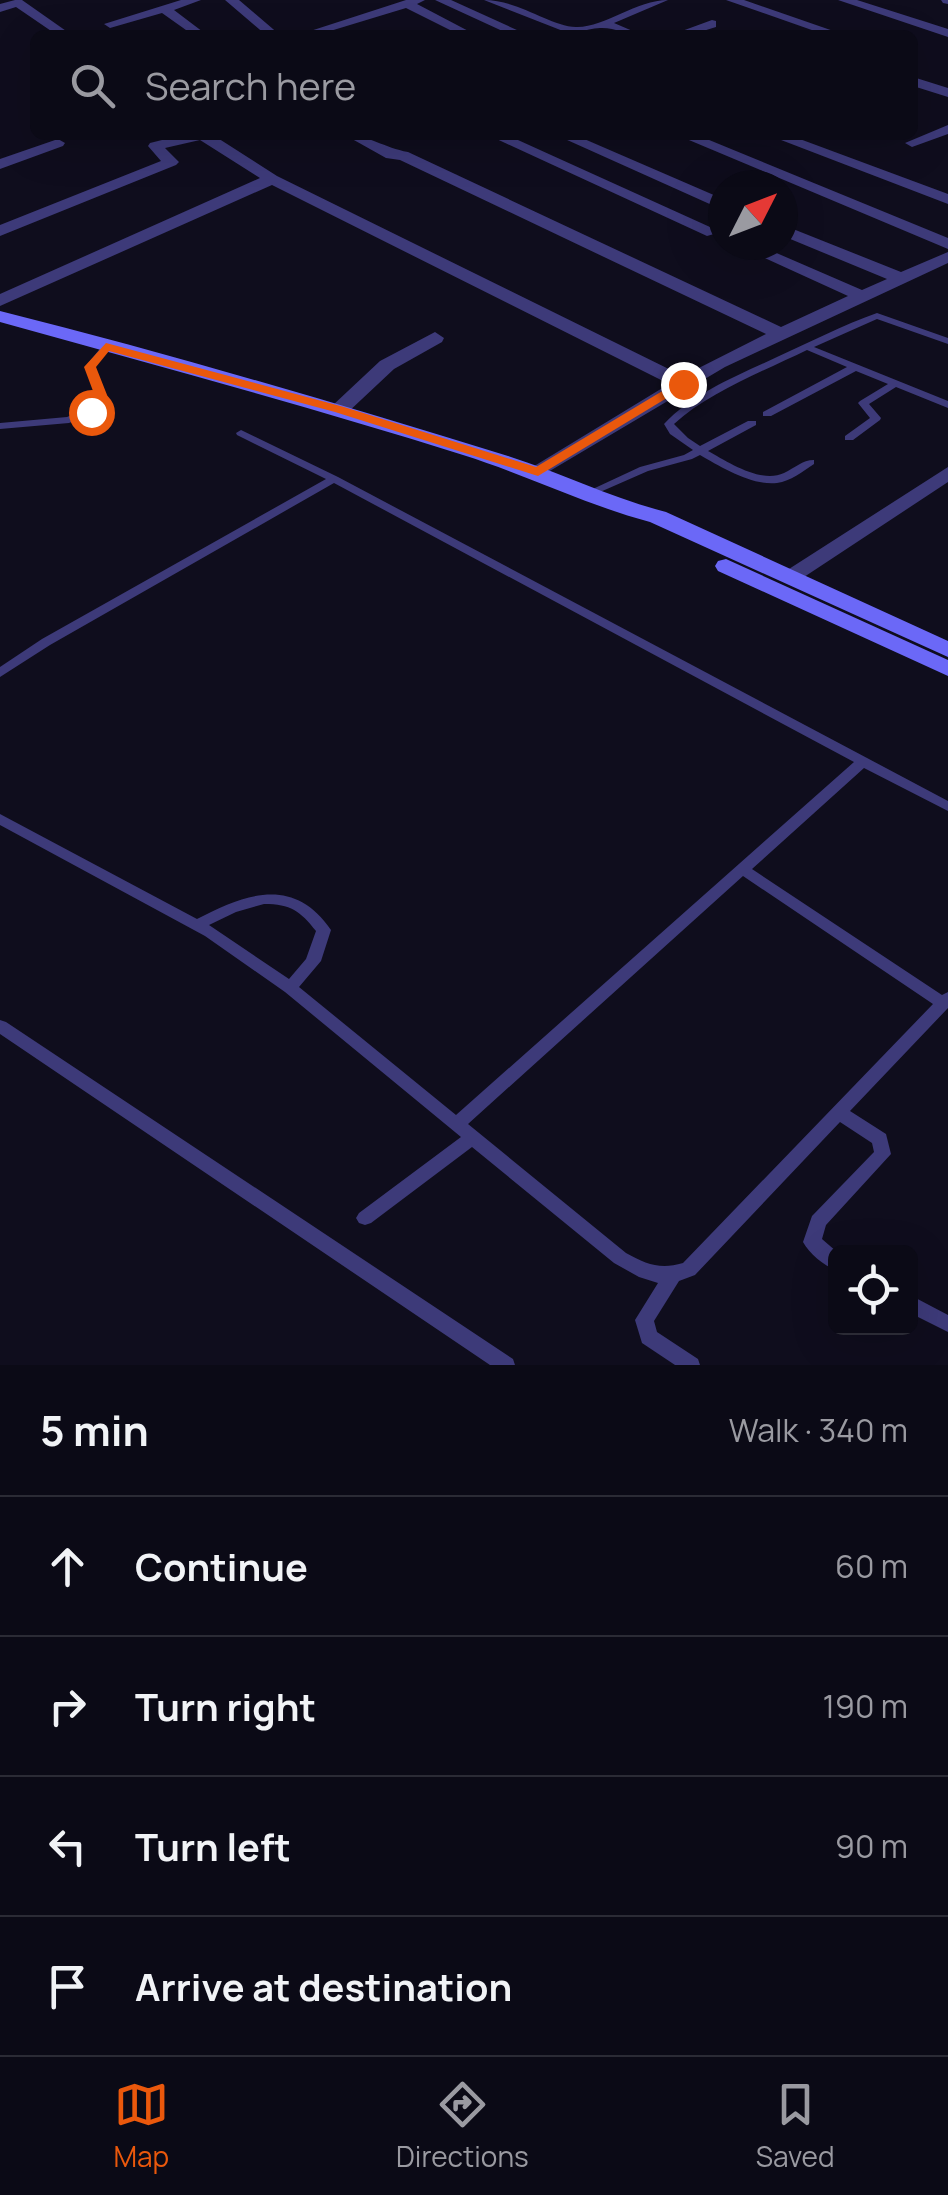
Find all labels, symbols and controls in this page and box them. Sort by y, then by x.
search box [30,30,918,140]
icon: search [65,58,120,113]
text: Search here [145,59,356,111]
north arrow [708,170,798,260]
route end [661,362,707,408]
route start [69,390,115,436]
map controls [828,1245,918,1335]
button: locate [828,1245,918,1335]
text: 5 min [40,1401,149,1459]
text: Walk · 340 m [729,1408,908,1452]
icon: ahead [40,1539,95,1594]
text: Continue [135,1540,308,1592]
text: 60 m [835,1544,908,1588]
icon: right [40,1679,95,1734]
text: Turn right [135,1680,316,1732]
text: 190 m [823,1684,908,1728]
icon: left [40,1819,95,1874]
text: Turn left [135,1820,291,1872]
text: 90 m [835,1824,908,1868]
icon: arrive [40,1959,95,2014]
text: Arrive at destination [135,1960,512,2012]
tab: Map [113,2077,169,2175]
tab: Directions [396,2077,529,2175]
tab: Saved [756,2077,835,2175]

